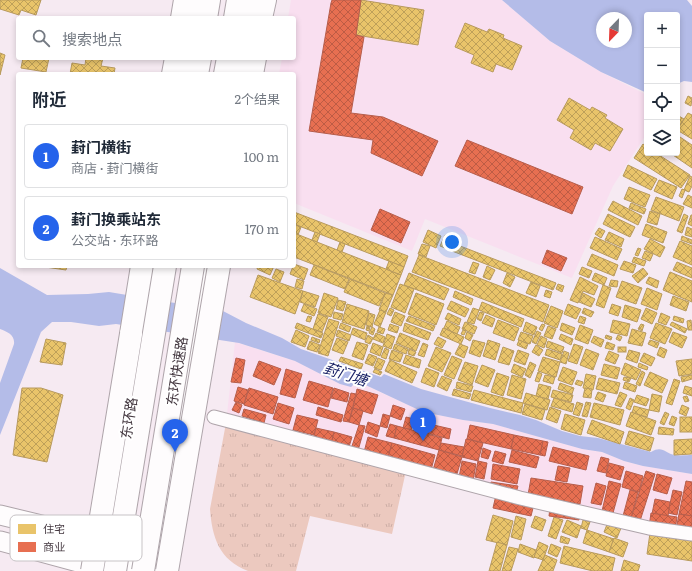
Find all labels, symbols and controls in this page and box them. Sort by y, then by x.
north arrow [596,12,632,48]
map controls [644,12,680,156]
button: + [644,12,680,48]
search box [16,16,296,60]
icon: search [30,27,52,49]
text: 搜索地点 [62,27,122,50]
button: − [644,48,680,84]
button: locate [644,84,680,120]
text: 附近 [32,86,66,111]
text: 2个结果 [234,89,280,108]
button: layers [644,120,680,156]
text: 葑门横街 [71,135,131,158]
text: 1 [43,147,49,166]
text: 100 m [243,147,279,166]
text: 商店 · 葑门横街 [71,158,159,177]
text: 葑门换乘站东 [71,207,161,230]
text: 2 [43,219,49,238]
text: 170 m [245,219,279,238]
text: 公交站 · 东环路 [71,230,159,249]
your location [442,232,462,252]
street label: 东环快速路 [161,335,191,407]
water label: 葑门塘 [321,355,374,392]
street label: 东环路 [115,396,141,440]
pin: 1 [410,408,436,441]
pin: 2 [162,419,188,452]
legend [10,515,142,561]
text: 住宅 [43,520,65,536]
text: 商业 [43,538,65,554]

